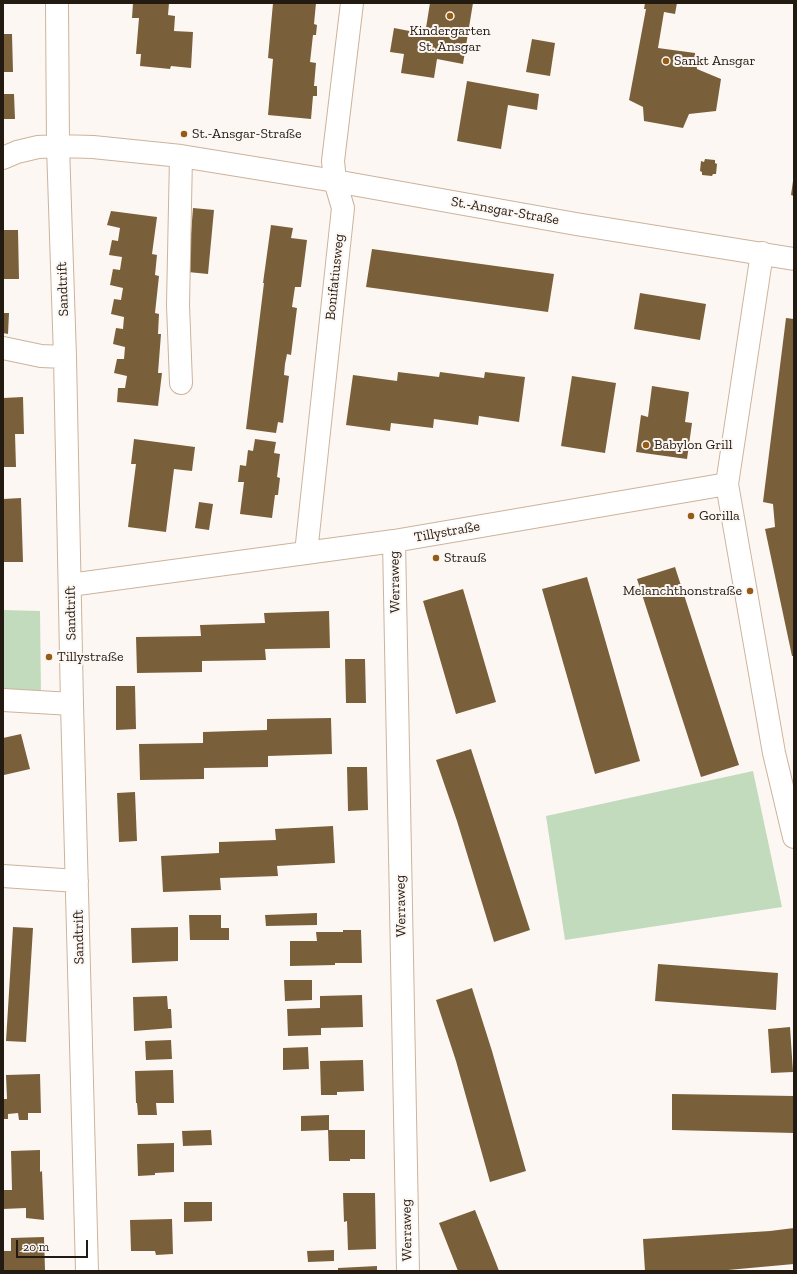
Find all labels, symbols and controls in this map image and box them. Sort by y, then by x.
marker: Kindergarten St. Ansgar [445,11,455,21]
place label: Kindergarten St. Ansgar [409,23,491,56]
place label: Sankt Ansgar [674,53,755,69]
marker: Sankt Ansgar [661,56,671,66]
place label: St.-Ansgar-Straße [192,126,301,142]
marker: St.-Ansgar-Straße [179,129,189,139]
street label: St.-Ansgar-Straße [450,193,560,229]
street label: Bonifatiusweg [322,233,348,321]
street label: Sandtrift [54,261,72,317]
place label: Babylon Grill [654,437,732,453]
marker: Babylon Grill [641,440,651,450]
place label: Gorilla [699,508,740,524]
marker: Gorilla [686,511,696,521]
street label: Tillystraße [413,518,481,546]
place label: Strauß [444,550,486,566]
street label: Werraweg [386,551,404,613]
marker: Strauß [431,553,441,563]
place label: Melanchthonstraße [623,583,742,599]
street label: Sandtrift [62,586,80,640]
marker: Melanchthonstraße [745,586,755,596]
place label: Tillystraße [57,649,124,665]
marker: Tillystraße [44,652,54,662]
street label: Werraweg [392,875,410,937]
street label: Sandtrift [70,910,88,964]
street label: Werraweg [398,1199,416,1261]
scale bar [18,1232,90,1258]
text: 20 m [23,1240,49,1254]

